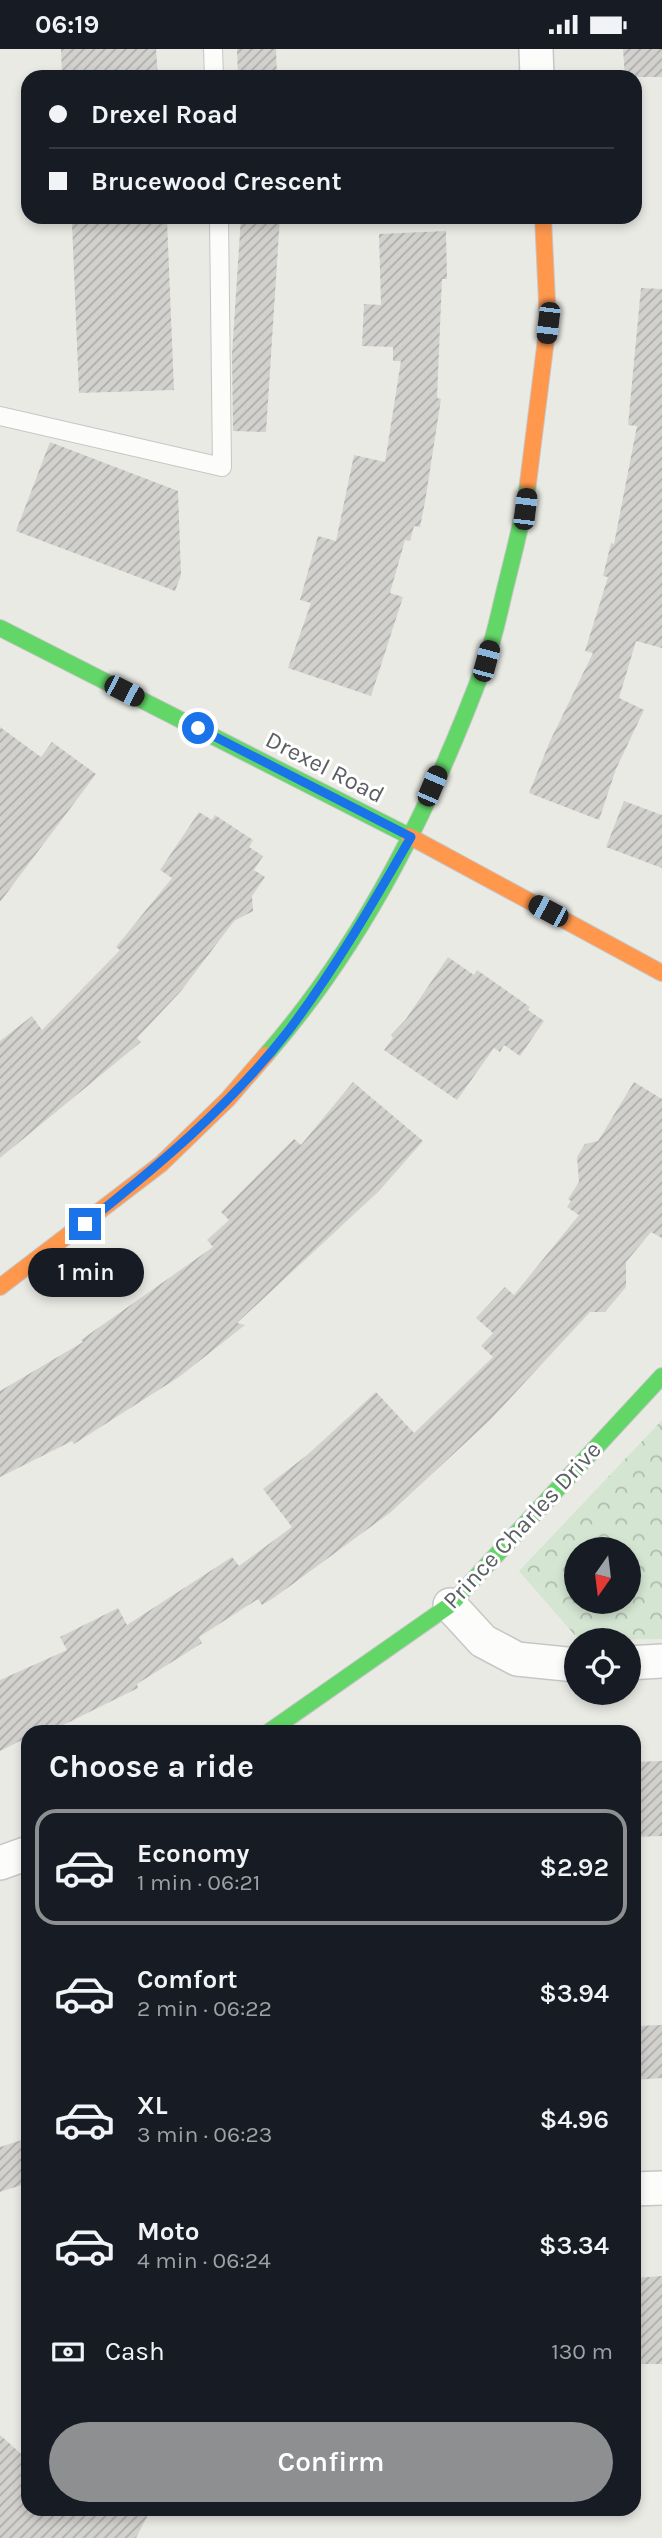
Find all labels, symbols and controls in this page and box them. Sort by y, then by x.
text: 06:19 [35,9,99,40]
text: Drexel Road [91,99,238,130]
text: Brucewood Crescent [91,166,342,197]
car [536,301,561,345]
car [513,487,538,531]
car [471,638,502,684]
car [101,672,148,710]
route start [182,712,214,744]
street label: Drexel Road [261,725,389,809]
car [415,763,450,809]
car [525,892,572,930]
route end [69,1208,101,1240]
callout: 1 min [27,1249,143,1297]
text: 1 min [57,1259,115,1286]
street label: Prince Charles Drive [437,1436,607,1614]
north arrow [564,1537,640,1613]
map controls [564,1537,641,1705]
button: locate [564,1628,641,1705]
text: Choose a ride [49,1748,254,1785]
icon: car [53,1836,116,1899]
text: Economy [137,1838,249,1869]
text: $2.92 [539,1852,609,1883]
text: 1 min · 06:21 [137,1869,260,1896]
icon: car [53,1962,116,2025]
text: Comfort [137,1964,238,1995]
text: $3.94 [539,1978,609,2009]
text: 2 min · 06:22 [137,1995,272,2022]
icon: car [53,2088,116,2151]
text: XL [137,2090,168,2121]
text: $4.96 [540,2104,609,2135]
text: 3 min · 06:23 [137,2121,272,2148]
icon: car [53,2214,116,2277]
text: Moto [137,2216,199,2247]
text: $3.34 [539,2230,609,2261]
text: 4 min · 06:24 [137,2247,271,2274]
icon: cash [49,2333,87,2371]
text: Cash [105,2336,165,2367]
text: 130 m [551,2338,613,2365]
button: Confirm [49,2422,613,2502]

